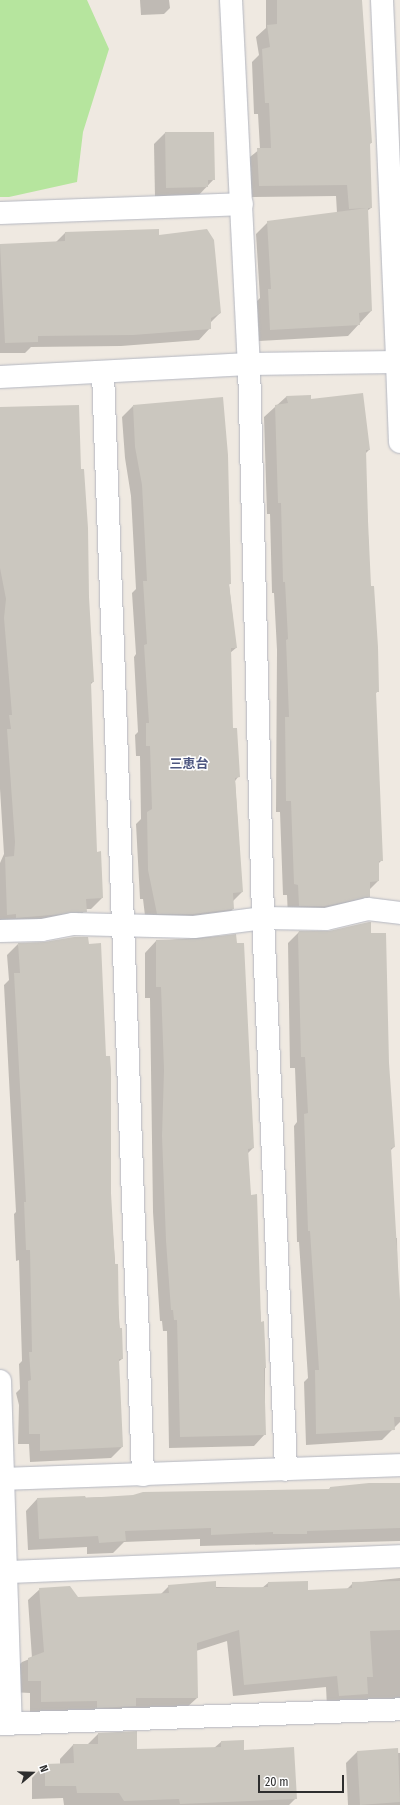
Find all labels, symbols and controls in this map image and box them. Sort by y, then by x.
district label: 三恵台 [170,756,208,772]
north arrow [12,1753,52,1793]
text: N [37,1763,51,1774]
scale bar [260,1767,346,1793]
text: 20 m [265,1775,289,1789]

